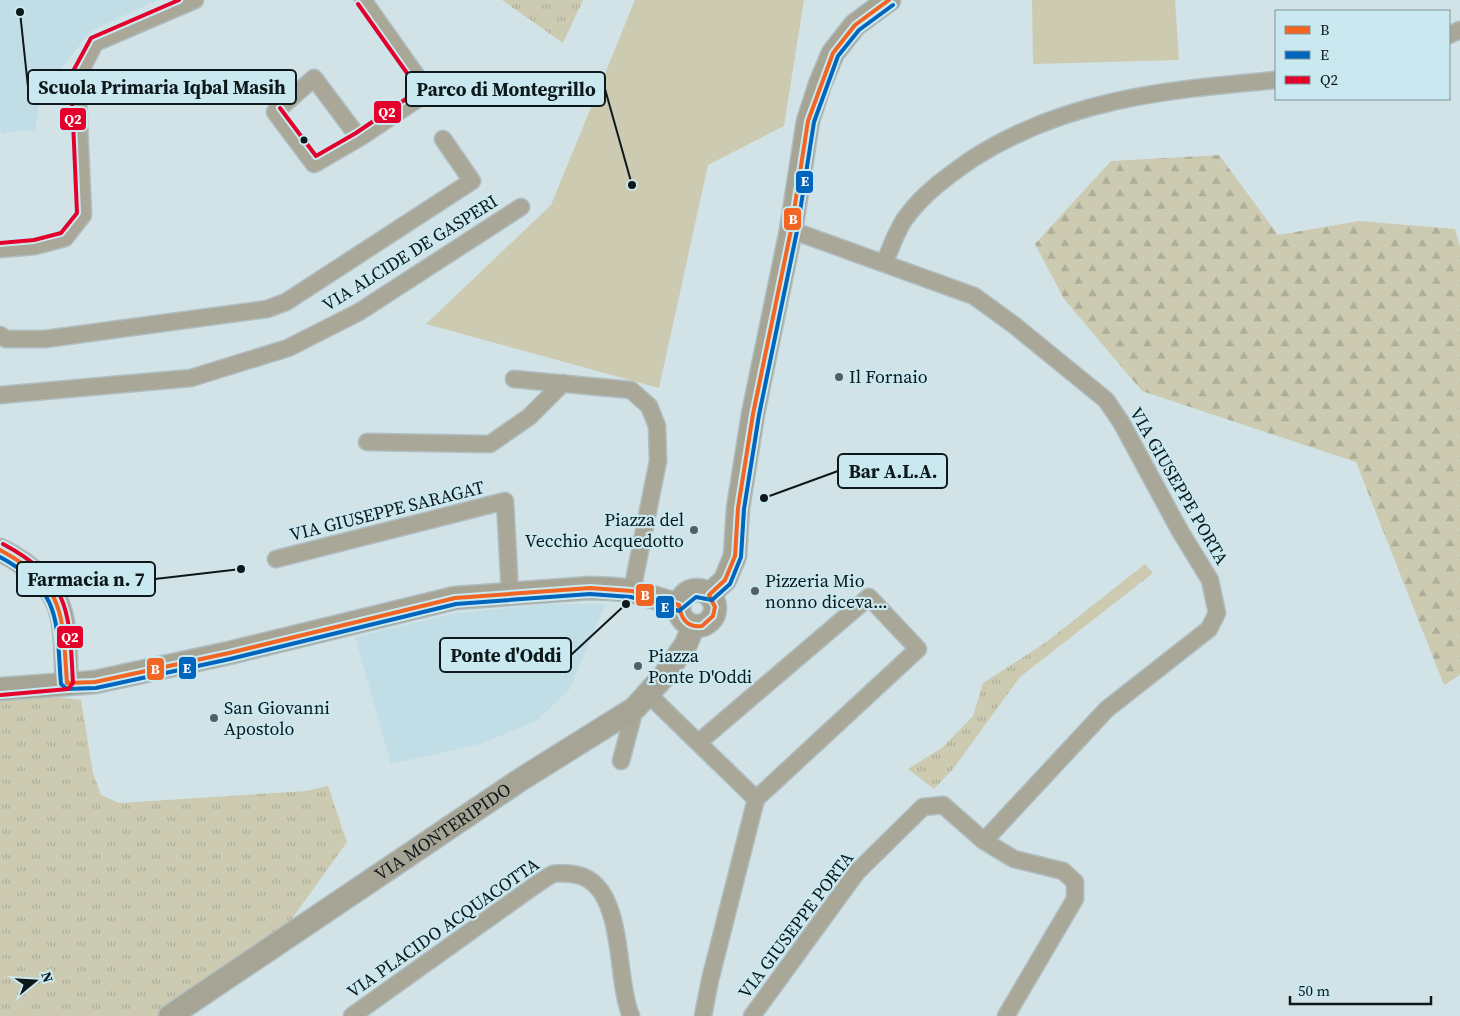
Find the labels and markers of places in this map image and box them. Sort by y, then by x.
callout: Scuola Primaria Iqbal Masih [28,70,296,104]
callout: Parco di Montegrillo [406,72,605,106]
unlabelled marker [299,135,309,145]
place label: Il Fornaio [849,364,928,389]
marker: Il Fornaio [833,371,845,383]
callout: Bar A.L.A. [838,454,947,488]
place label: Piazza del Vecchio Acquedotto [525,507,684,553]
marker: Piazza del Vecchio Acquedotto [688,524,700,536]
callout: Farmacia n. 7 [17,562,155,596]
place label: Pizzeria Mio nonno diceva... [765,568,888,614]
marker: Pizzeria Mio nonno diceva... [749,585,761,597]
callout: Ponte d'Oddi [440,638,571,672]
place label: Piazza Ponte D'Oddi [648,643,752,689]
marker: Piazza Ponte D'Oddi [632,660,644,672]
place label: San Giovanni Apostolo [224,695,330,741]
marker: San Giovanni Apostolo [208,712,220,724]

